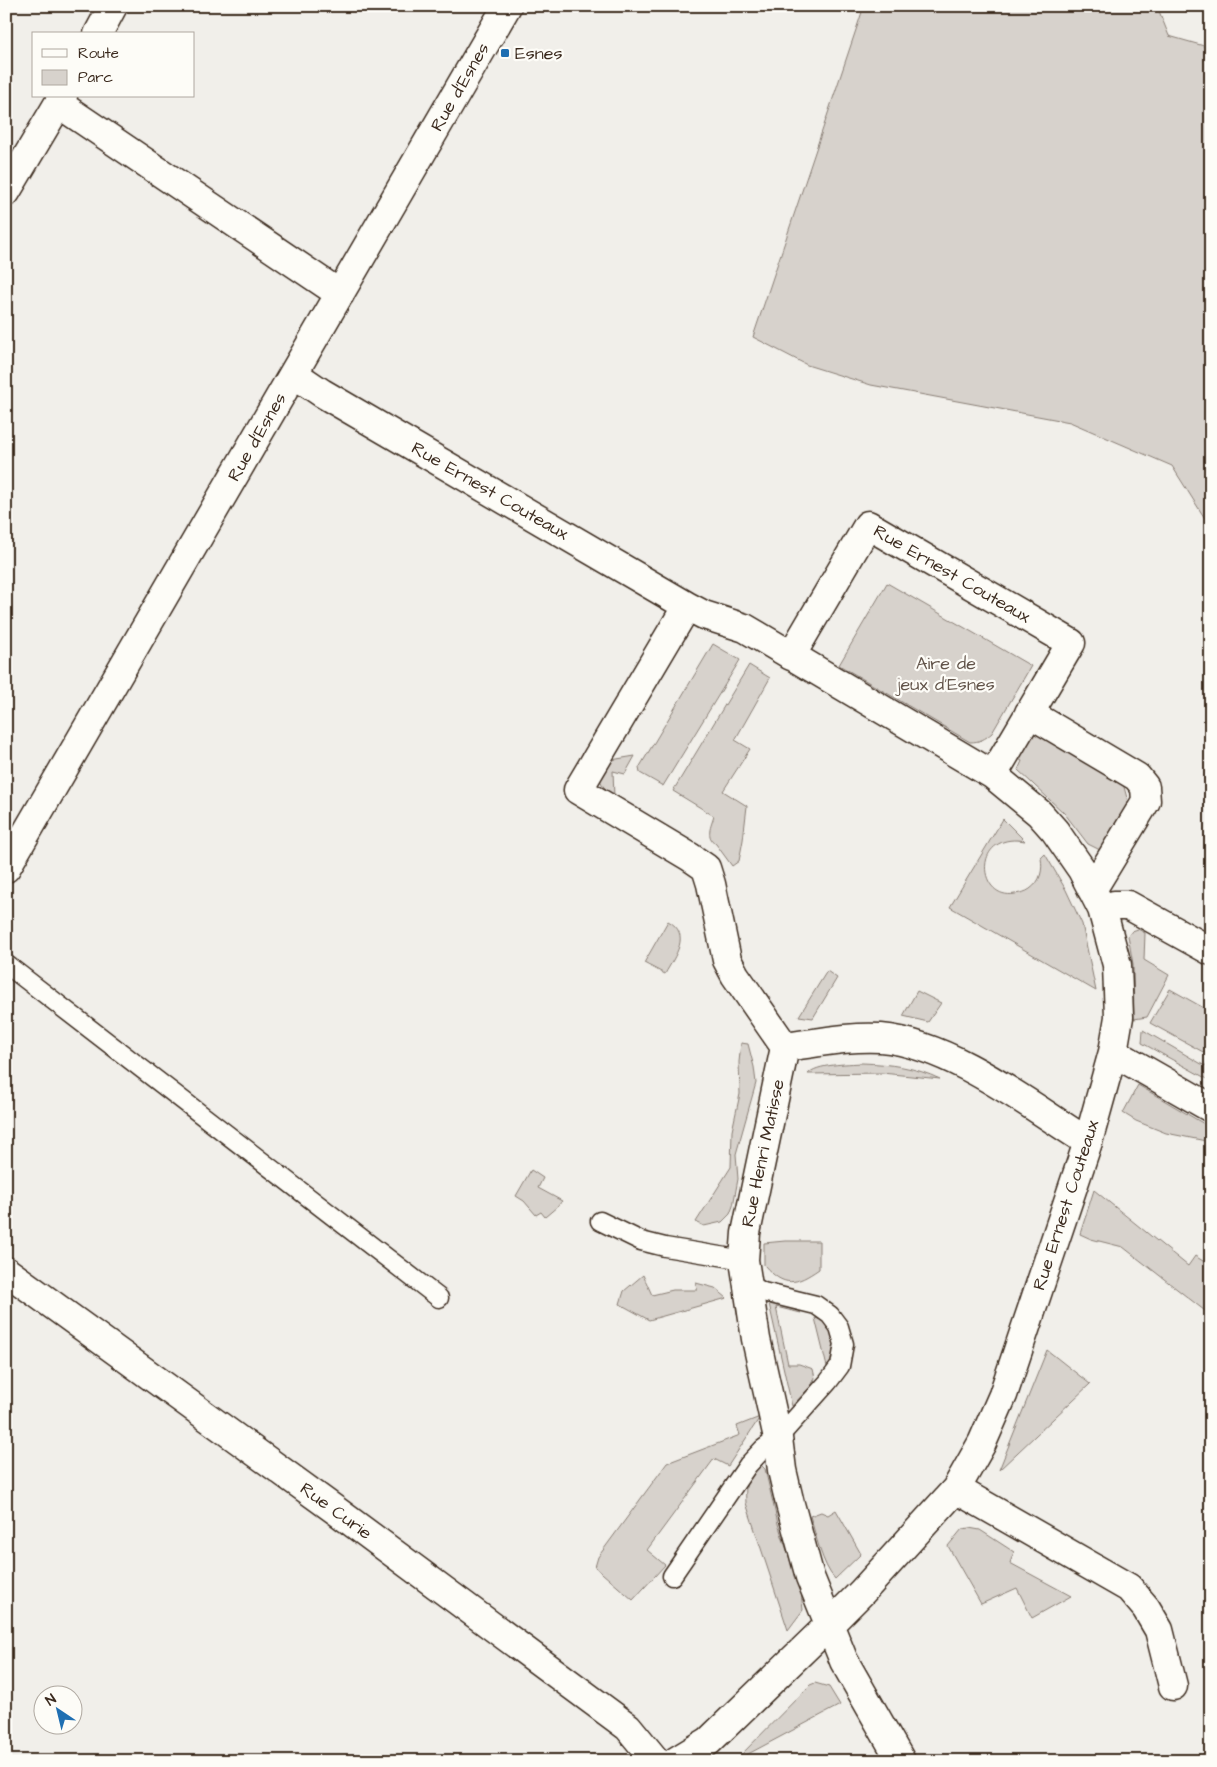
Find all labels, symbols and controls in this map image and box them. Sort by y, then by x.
legend [32,32,195,98]
street label: Rue d'Esnes [425,38,495,136]
place label: Esnes [515,41,562,66]
text: Route [78,43,119,64]
marker: Esnes [499,47,511,59]
text: Parc [78,67,113,88]
street label: Rue d'Esnes [222,388,292,486]
street label: Rue Ernest Couteaux [407,436,574,546]
street label: Rue Ernest Couteaux [869,519,1036,629]
park label: Aire de jeux d'Esnes [895,651,995,697]
street label: Rue Henri Matisse [735,1077,791,1229]
street label: Rue Ernest Couteaux [1027,1116,1105,1293]
street label: Rue Curie [295,1476,377,1546]
north arrow [32,1684,82,1734]
text: N [42,1689,61,1711]

